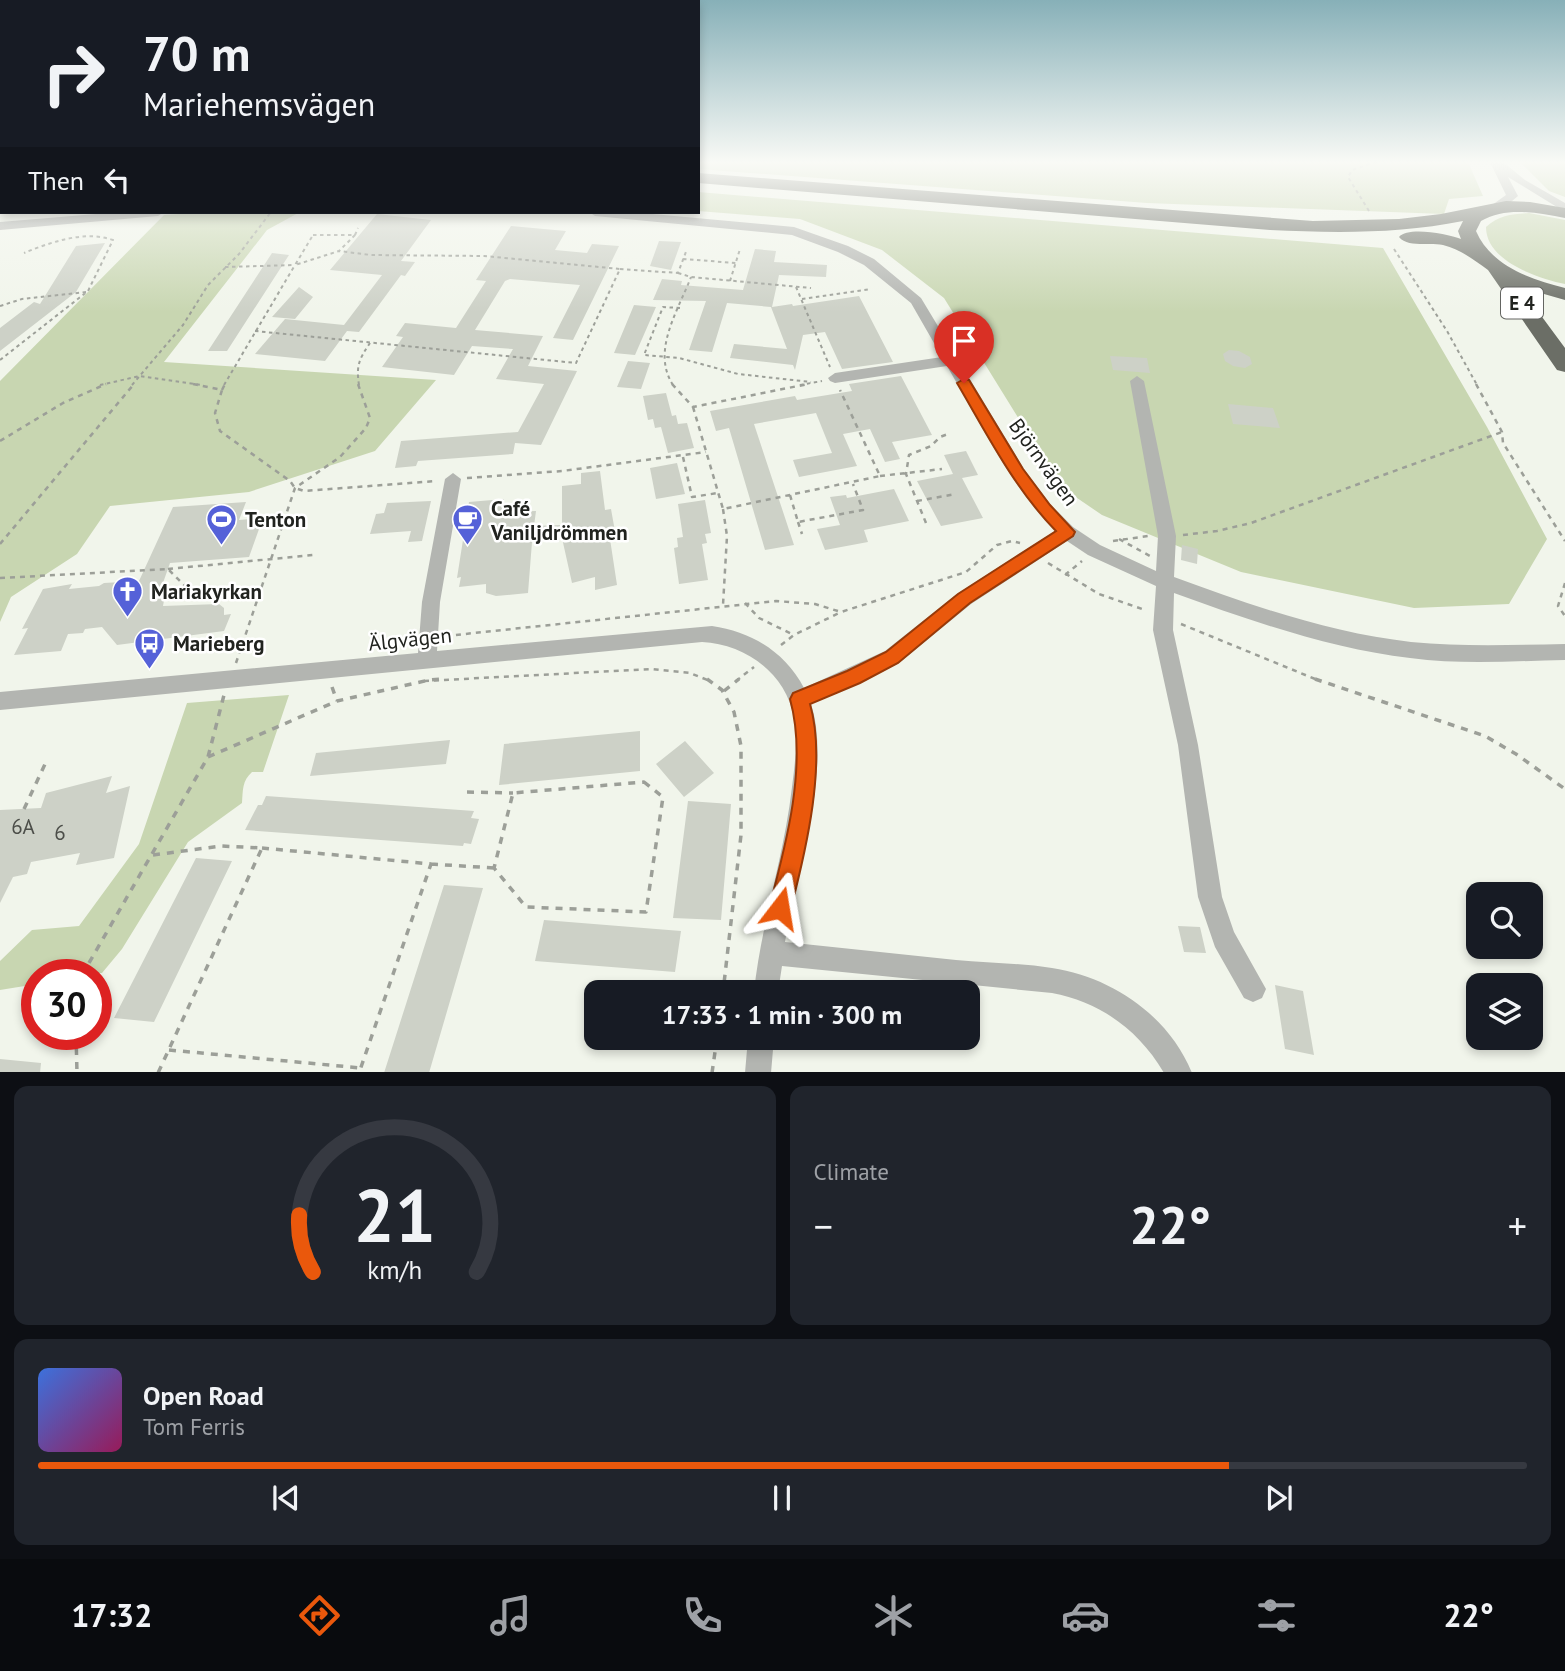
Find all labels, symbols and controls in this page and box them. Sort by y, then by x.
text: 70 m [143,21,250,85]
icon: right [28,28,119,119]
text: Mariehemsvägen [143,83,375,125]
icon: left [98,161,136,199]
text: Then [28,164,84,197]
road number: E 4 [1501,288,1543,318]
pin [934,311,994,383]
icon: arrive [945,322,983,360]
street label: Björnvägen [1003,413,1085,511]
place label: Café Vaniljdrömmen [490,495,628,546]
sports icon: Tenton [205,502,239,546]
cafe icon: Café Vaniljdrömmen [451,503,485,547]
place label: Tenton [245,506,306,533]
church icon: Mariakyrkan [111,574,145,618]
place label: Mariakyrkan [151,578,262,605]
street label: Älgvägen [367,621,453,657]
bus stop icon: Marieberg [133,626,167,670]
place label: Marieberg [173,630,264,657]
house number: 6A [11,813,36,840]
house number: 6 [54,819,66,846]
position arrow [743,871,817,945]
map controls [1466,882,1543,1050]
button: search [1466,882,1543,959]
speed limit sign: 30 [21,959,112,1050]
button: layers [1466,973,1543,1050]
text: 17:33 · 1 min · 300 m [662,998,902,1031]
text: Climate [814,1157,889,1186]
text: 21 [353,1168,436,1262]
text: 22° [1129,1191,1211,1258]
text: − [814,1201,833,1250]
text: + [1508,1201,1527,1250]
text: km/h [367,1253,422,1285]
text: Open Road [143,1379,264,1412]
text: Tom Ferris [143,1412,245,1441]
icon: previous [267,1479,305,1517]
icon: pause [763,1479,801,1517]
icon: next [1260,1479,1298,1517]
icon: directions [295,1591,344,1640]
icon: music [486,1591,535,1640]
icon: phone [678,1591,727,1640]
icon: climate [869,1591,918,1640]
icon: car [1061,1591,1110,1640]
icon: filters [1252,1591,1301,1640]
text: 17:32 [71,1594,152,1636]
text: 22° [1443,1594,1494,1636]

